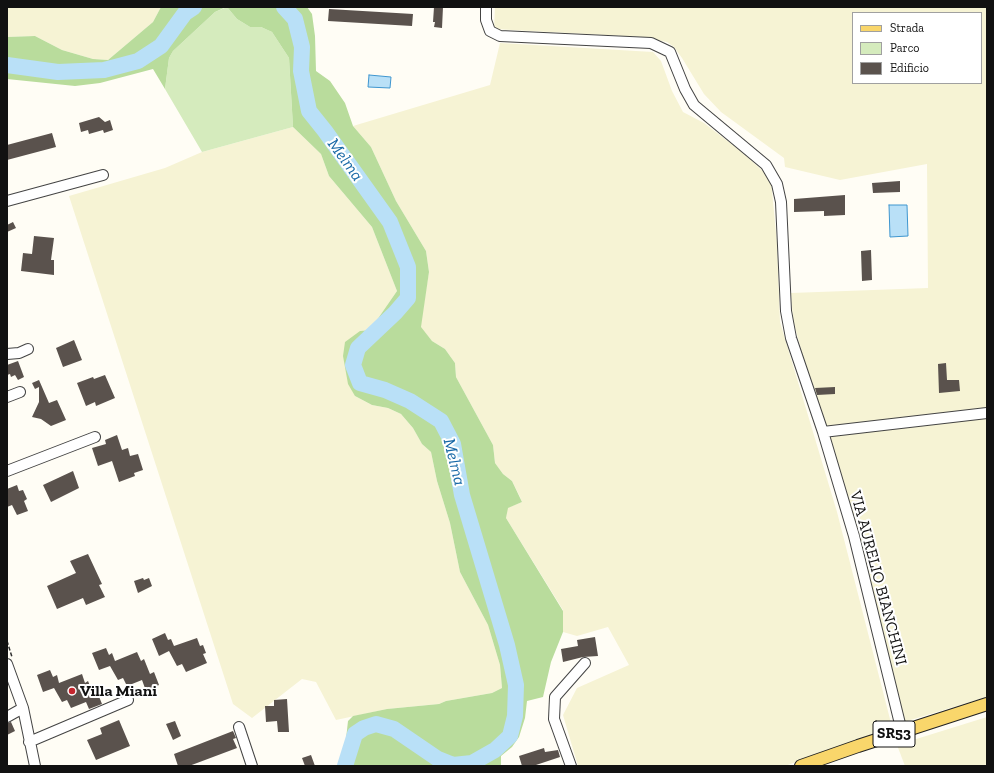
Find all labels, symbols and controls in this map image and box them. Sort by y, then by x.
legend [852,12,982,84]
text: Strada [890,21,924,35]
text: Parco [890,41,919,55]
text: Edificio [890,61,929,75]
water label: Melma [323,135,367,185]
water label: Melma [438,436,470,488]
street label: VIA AURELIO BIANCHINI [845,488,911,668]
place label: Villa Miani [80,681,157,701]
marker: Villa Miani [67,686,77,696]
road number: SR53 [873,721,915,747]

